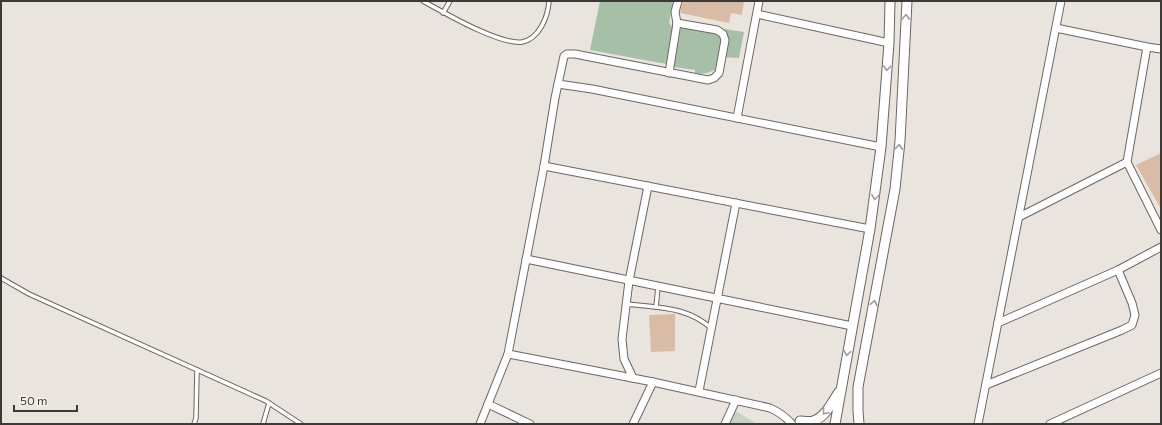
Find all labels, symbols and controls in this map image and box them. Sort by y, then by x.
one-way arrow [902,14,911,20]
one-way arrow [883,65,892,71]
one-way arrow [894,144,903,150]
one-way arrow [871,194,880,200]
one-way arrow [870,299,878,306]
one-way arrow [844,350,852,356]
scale bar [14,387,77,413]
text: 50 m [20,393,48,407]
one-way arrow [822,407,829,415]

